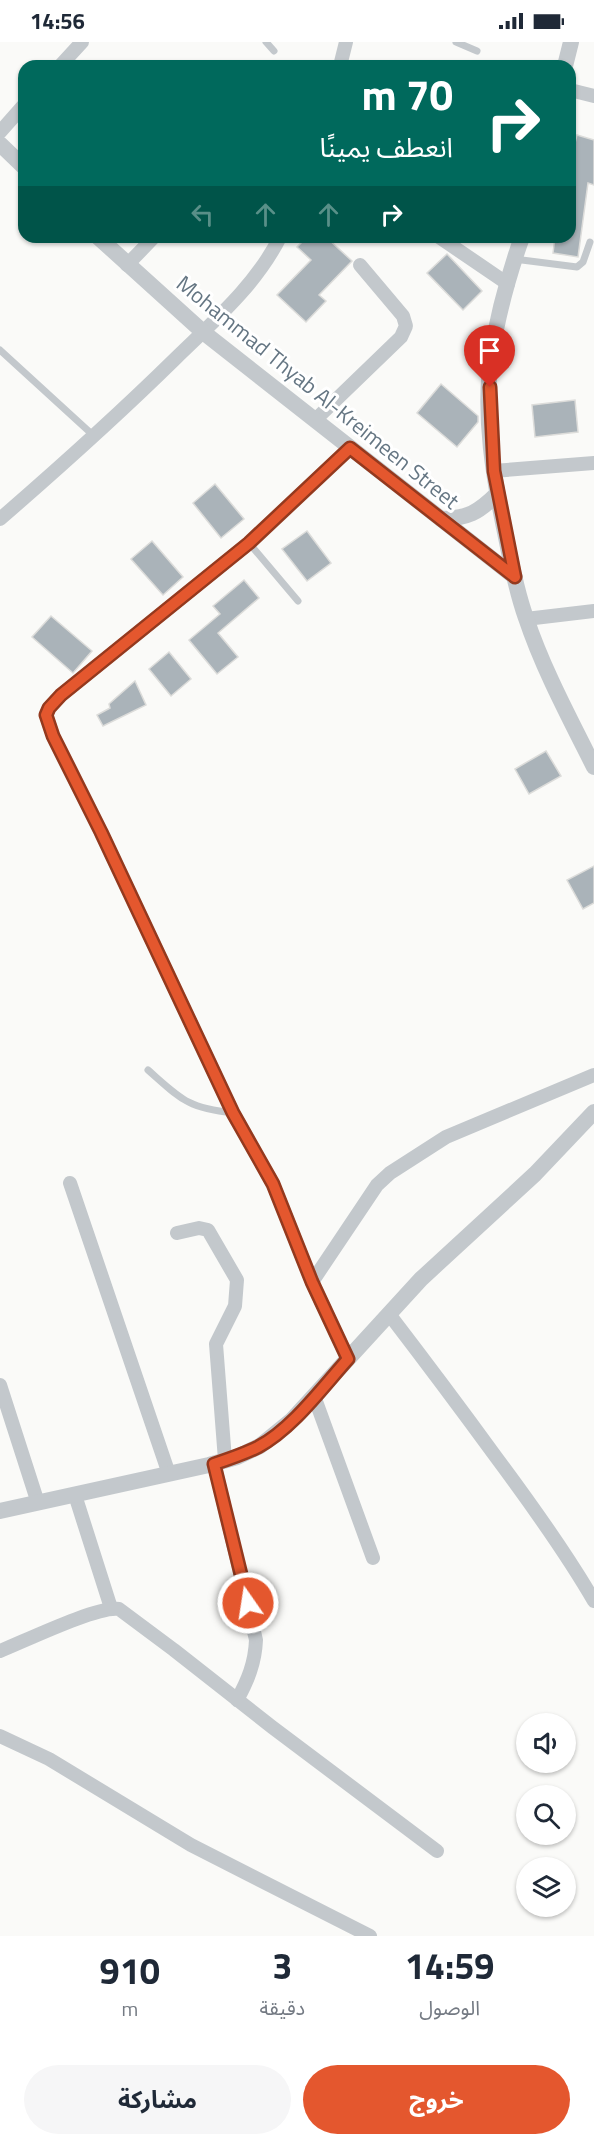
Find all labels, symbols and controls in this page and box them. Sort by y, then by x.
text: 14:56 [30,4,85,38]
text: 70 m [361,62,453,126]
icon: right [474,84,552,162]
text: انعطف يمينًا [320,126,453,167]
icon: left [186,198,219,231]
icon: ahead [249,198,282,231]
icon: ahead [312,198,345,231]
icon: right [375,198,408,231]
street label: Mohammad Thyab Al-Kreimeen Street [169,267,467,517]
pin [464,325,515,387]
icon: arrive [473,334,506,367]
position arrow [216,1571,280,1635]
map controls [516,1713,576,1917]
button: sound [516,1713,576,1773]
button: search [516,1785,576,1845]
button: layers [516,1857,576,1917]
text: 3 [272,1938,292,1993]
text: 14:59 [405,1938,494,1993]
text: 910 [100,1943,160,1998]
text: دقيقة [260,1992,305,2023]
text: الوصول [419,1992,480,2023]
text: m [121,1993,138,2024]
button: مشاركة [24,2065,291,2134]
button: خروج [303,2065,570,2134]

